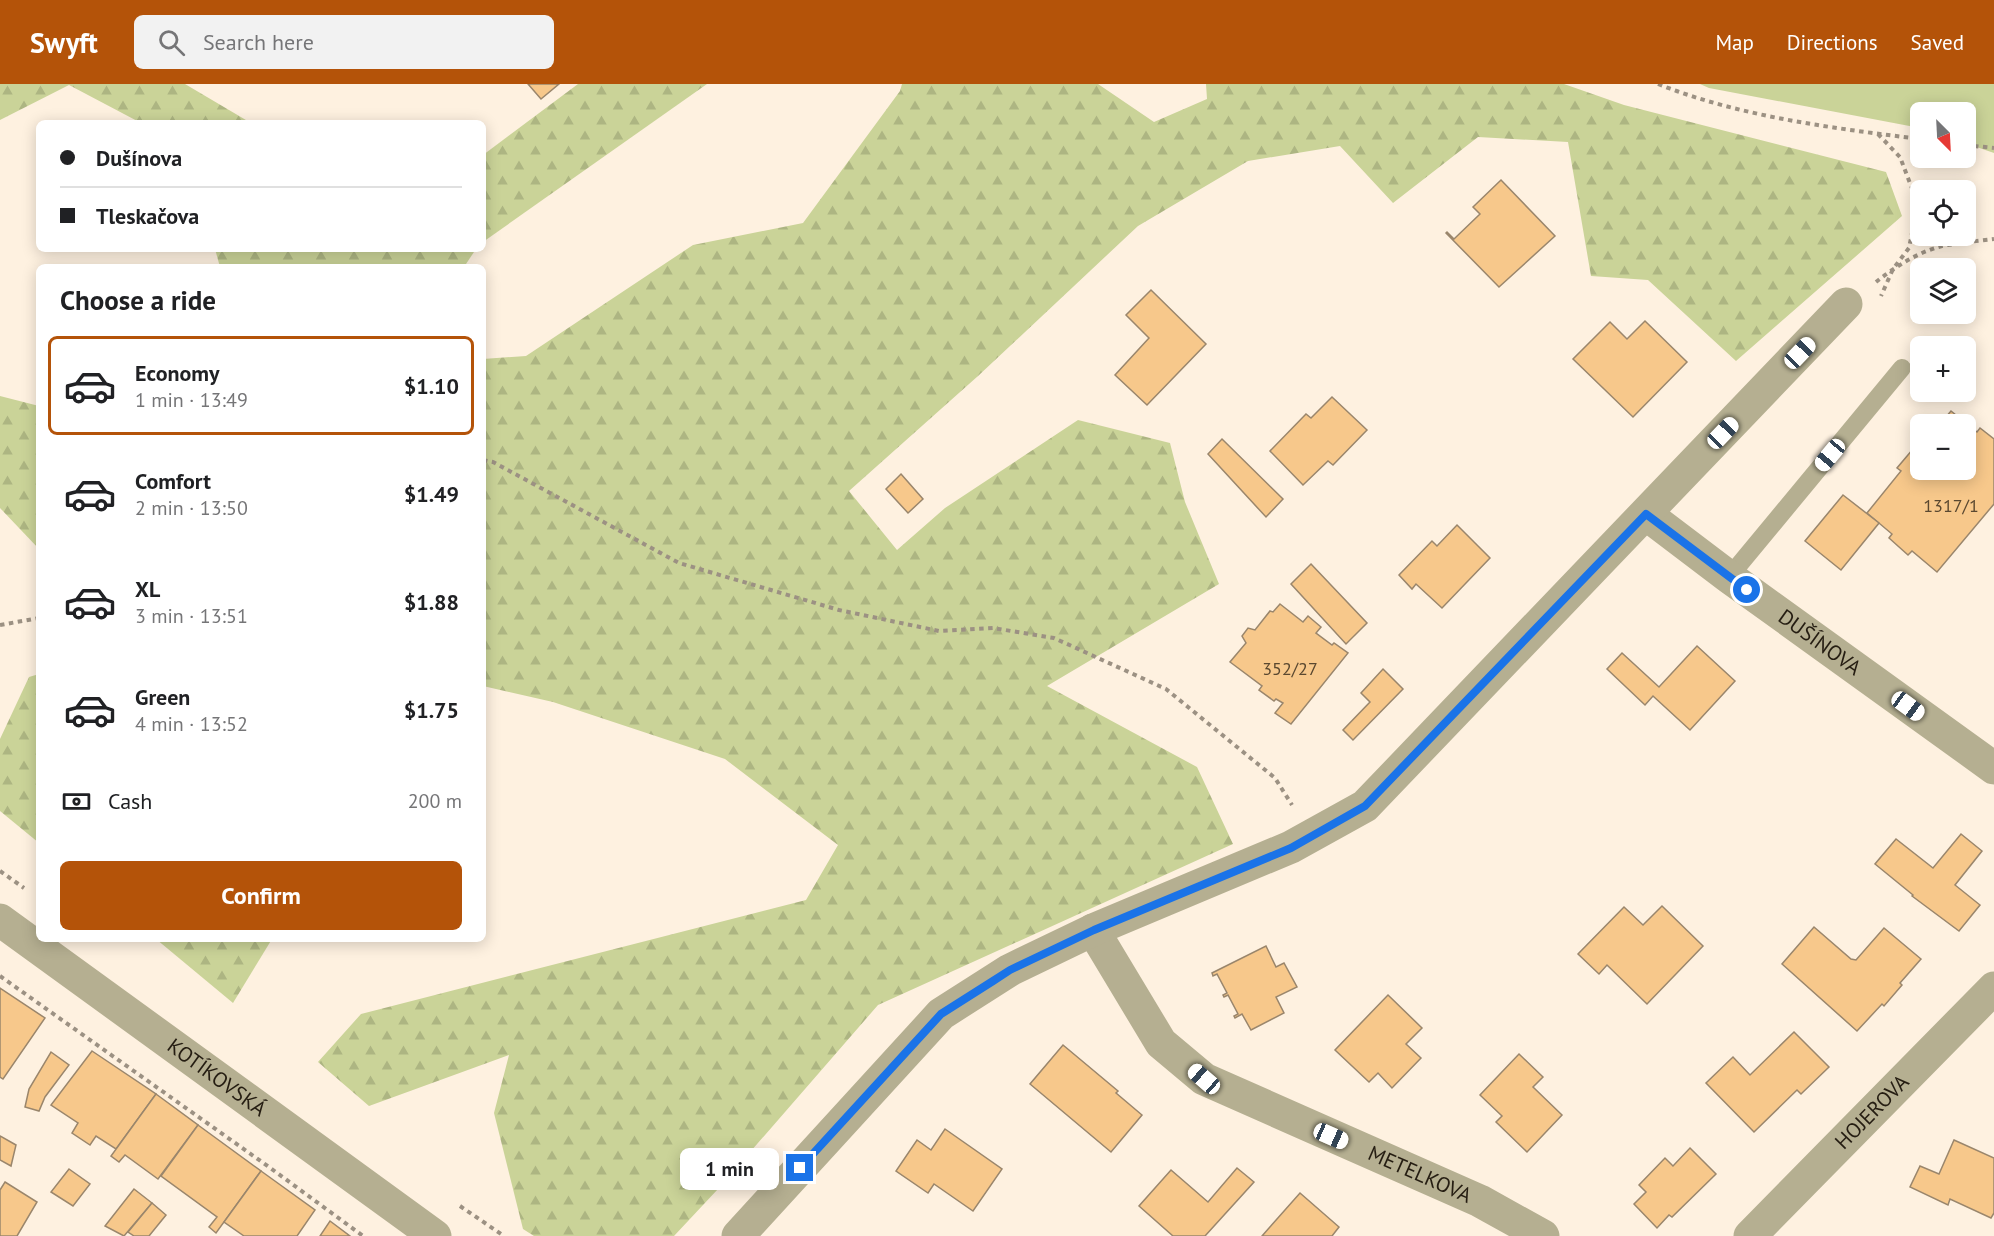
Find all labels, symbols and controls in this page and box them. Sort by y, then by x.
search box [134,15,554,69]
text: Swyft [30,24,98,61]
icon: search [155,26,188,59]
text: Search here [203,28,314,56]
text: Map [1715,29,1754,56]
text: Directions [1787,29,1878,56]
text: Saved [1911,29,1964,56]
north arrow [1910,102,1976,168]
map controls [1910,102,1976,480]
text: Dušínova [96,144,182,172]
button: locate [1910,180,1976,246]
text: Tleskačova [96,202,199,230]
button: layers [1910,258,1976,324]
text: Choose a ride [60,283,216,317]
car [1781,334,1819,372]
button: + [1910,336,1976,402]
icon: car [63,359,117,413]
text: Economy [135,359,219,387]
text: $1.10 [404,372,459,400]
text: 1 min · 13:49 [135,387,248,413]
car [1704,414,1742,452]
button: − [1910,414,1976,480]
car [1812,435,1848,475]
icon: car [63,467,117,521]
text: Comfort [135,467,211,495]
text: $1.49 [404,480,459,508]
house number: 1317/1 [1923,494,1979,517]
text: 2 min · 13:50 [135,495,248,521]
icon: car [63,575,117,629]
text: XL [135,575,160,603]
route start [1733,576,1760,603]
text: $1.88 [404,588,459,616]
text: 3 min · 13:51 [135,603,248,629]
street label: DUŠÍNOVA [1773,603,1867,681]
house number: 352/27 [1262,657,1318,680]
icon: car [63,683,117,737]
text: Green [135,683,190,711]
car [1888,688,1928,724]
text: $1.75 [404,696,459,724]
text: 4 min · 13:52 [135,711,248,737]
icon: cash [60,785,93,818]
text: Cash [108,787,152,815]
text: 200 m [408,788,462,814]
button: Confirm [60,861,462,930]
street label: KOTÍKOVSKÁ [162,1032,273,1123]
car [1185,1060,1223,1098]
street label: HOJEROVA [1829,1068,1915,1155]
car [1311,1120,1351,1152]
street label: METELKOVA [1364,1139,1477,1209]
callout: 1 min [680,1147,779,1189]
route end [786,1154,813,1181]
text: 1 min [705,1156,754,1182]

